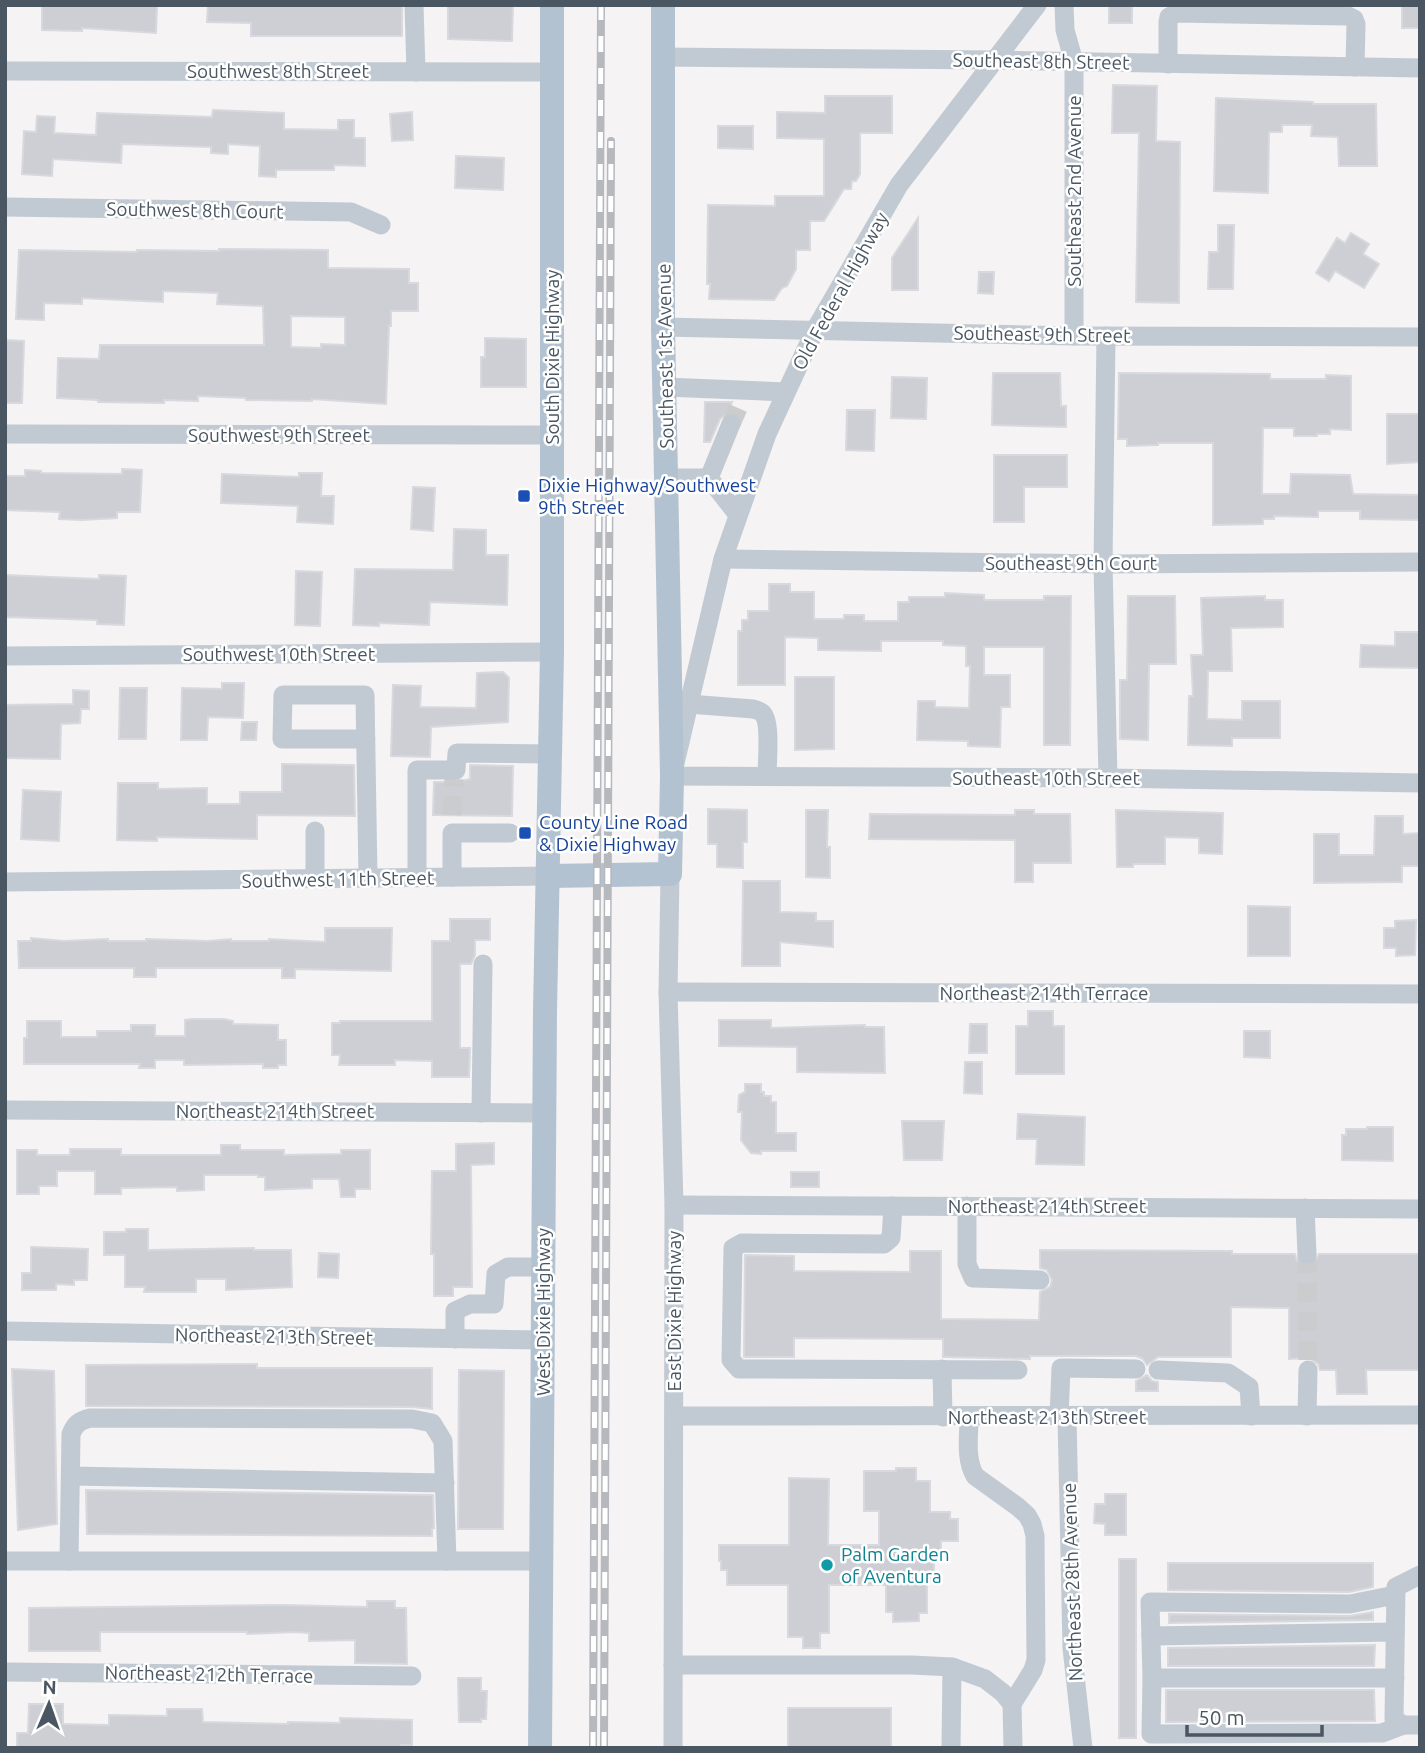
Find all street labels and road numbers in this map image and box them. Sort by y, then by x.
street label: Southeast 8th Street [952,48,1130,74]
street label: Southwest 8th Street [187,60,369,82]
street label: Southeast 2nd Avenue [1063,95,1085,287]
street label: Southwest 8th Court [106,197,284,223]
street label: Old Federal Highway [788,208,892,374]
street label: Southeast 1st Avenue [652,263,678,449]
street label: South Dixie Highway [541,270,563,444]
street label: Southeast 9th Street [953,321,1131,347]
street label: Southwest 9th Street [188,424,370,446]
street label: Southeast 9th Court [985,552,1158,574]
street label: Southwest 10th Street [183,643,376,665]
street label: Southeast 10th Street [952,767,1140,789]
street label: Southwest 11th Street [241,866,435,892]
street label: Northeast 214th Terrace [940,982,1148,1004]
street label: Northeast 214th Street [176,1100,375,1122]
street label: Northeast 214th Street [948,1195,1147,1217]
street label: West Dixie Highway [532,1228,554,1396]
street label: East Dixie Highway [663,1231,685,1391]
street label: Northeast 213th Street [175,1323,374,1349]
street label: Northeast 213th Street [948,1406,1147,1428]
street label: Northeast 28th Avenue [1058,1482,1086,1682]
street label: Northeast 212th Terrace [104,1661,314,1687]

